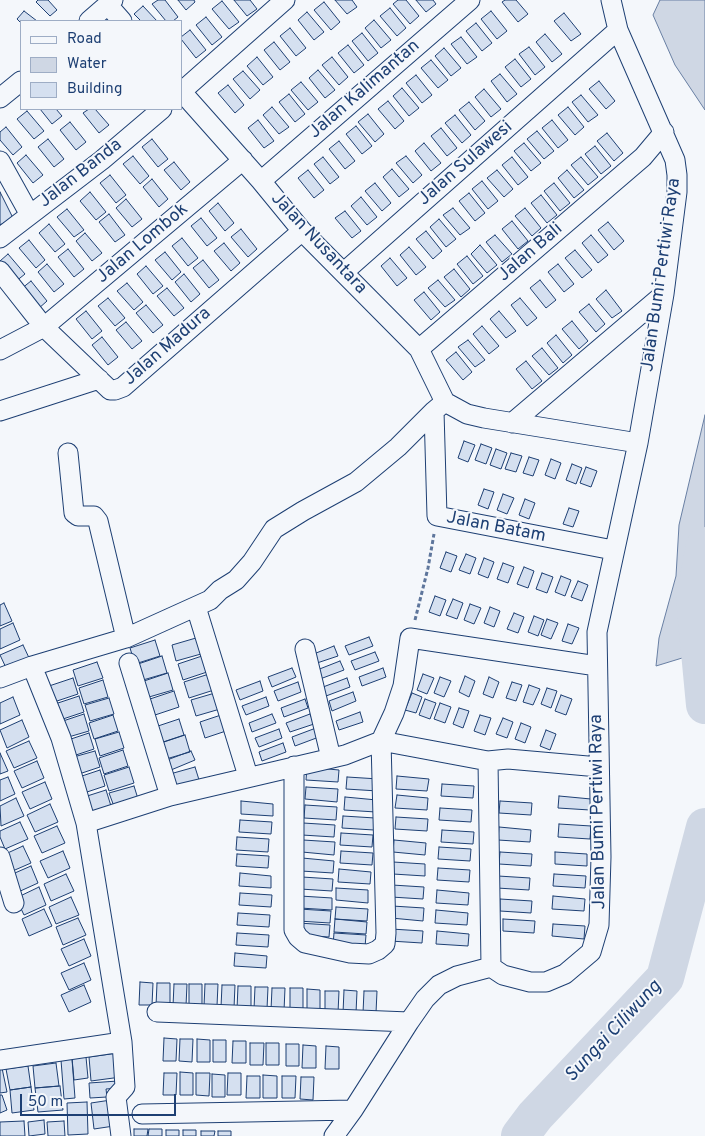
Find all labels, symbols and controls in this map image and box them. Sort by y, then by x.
legend [20,20,182,110]
text: Road [67,30,102,49]
street label: Jalan Kalimantan [305,36,425,144]
text: Water [67,55,106,74]
text: Building [67,80,122,99]
street label: Jalan Sulawesi [414,117,518,211]
street label: Jalan Banda [35,135,127,213]
street label: Jalan Bumi Pertiwi Raya [638,177,686,373]
street label: Jalan Nusantara [265,189,371,299]
street label: Jalan Lombok [93,199,193,289]
street label: Jalan Bali [494,219,568,287]
street label: Jalan Madura [120,303,216,391]
street label: Jalan Batam [444,508,548,548]
street label: Jalan Bumi Pertiwi Raya [586,714,612,910]
water label: Sungai Ciliwung [561,976,667,1088]
scale bar [22,1084,179,1116]
text: 50 m [28,1093,63,1112]

